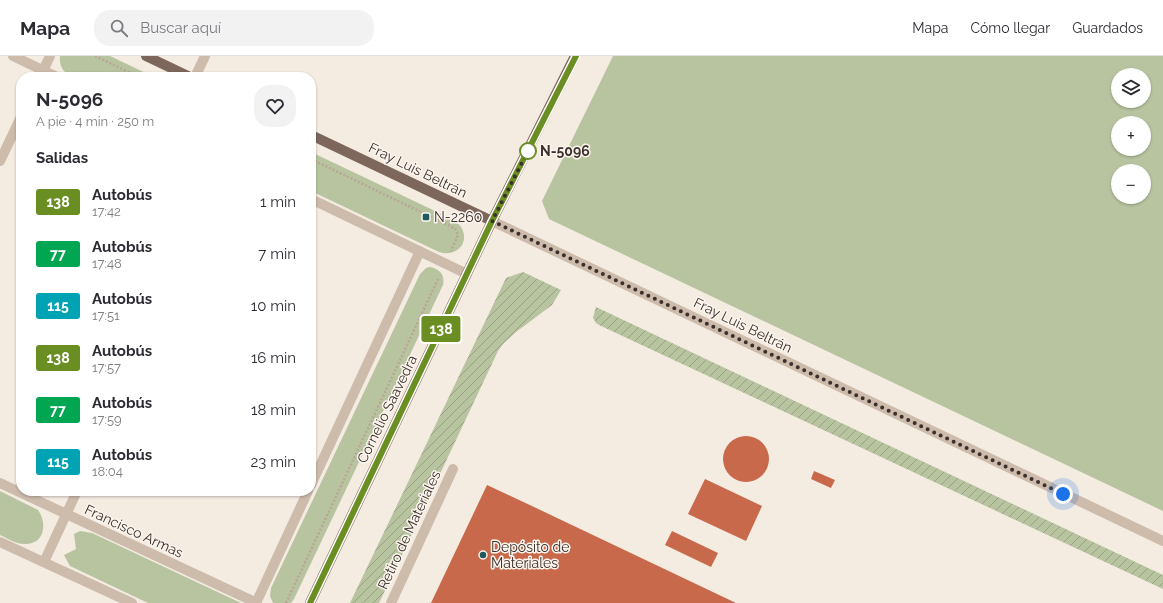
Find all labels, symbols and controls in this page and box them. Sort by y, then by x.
search box [94,10,374,46]
text: Mapa [20,17,70,39]
icon: search [108,17,130,39]
text: Buscar aquí [140,19,221,37]
text: Mapa [912,20,948,36]
text: Cómo llegar [970,20,1050,36]
text: Guardados [1072,20,1143,36]
map controls [1111,68,1151,204]
button: layers [1111,68,1151,108]
button: heart [254,85,296,127]
text: N-5096 [36,88,103,110]
text: A pie · 4 min · 250 m [36,114,154,129]
button: + [1111,116,1151,156]
street label: Fray Luis Beltrán [366,139,470,201]
marker: N-5096 [519,142,537,160]
place label: N-5096 [540,143,590,159]
text: Salidas [36,149,88,167]
button: − [1111,164,1151,204]
text: Autobús [92,186,152,204]
text: 1 min [260,193,296,211]
text: 138 [46,194,70,210]
text: 17:42 [92,204,121,219]
place label: N-2260 [434,209,482,225]
marker: N-2260 [421,212,431,222]
text: Autobús [92,238,152,256]
text: 7 min [258,245,296,263]
text: 77 [50,246,66,262]
text: 17:48 [92,256,122,271]
text: Autobús [92,290,152,308]
street label: Fray Luis Beltrán [691,294,795,356]
text: 10 min [251,297,296,315]
text: 115 [47,298,69,314]
text: 17:51 [92,308,120,323]
line badge: 138 [418,316,464,342]
text: 138 [429,321,453,337]
text: Autobús [92,342,152,360]
text: 16 min [251,349,296,367]
text: 138 [46,350,70,366]
street label: Cornelio Saavedra [354,352,420,466]
text: 17:57 [92,360,121,375]
text: Autobús [92,394,152,412]
text: 18 min [251,401,296,419]
text: 77 [50,402,66,418]
text: 17:59 [92,412,122,427]
text: Autobús [92,446,152,464]
text: 23 min [251,453,296,471]
text: 115 [47,454,69,470]
text: 18:04 [92,464,123,479]
street label: Retiro de Materiales [375,468,444,592]
your location [1053,484,1073,504]
street label: Francisco Armas [82,501,186,561]
place label: Depósito de Materiales [491,539,569,571]
marker: Depósito de Materiales [478,550,488,560]

